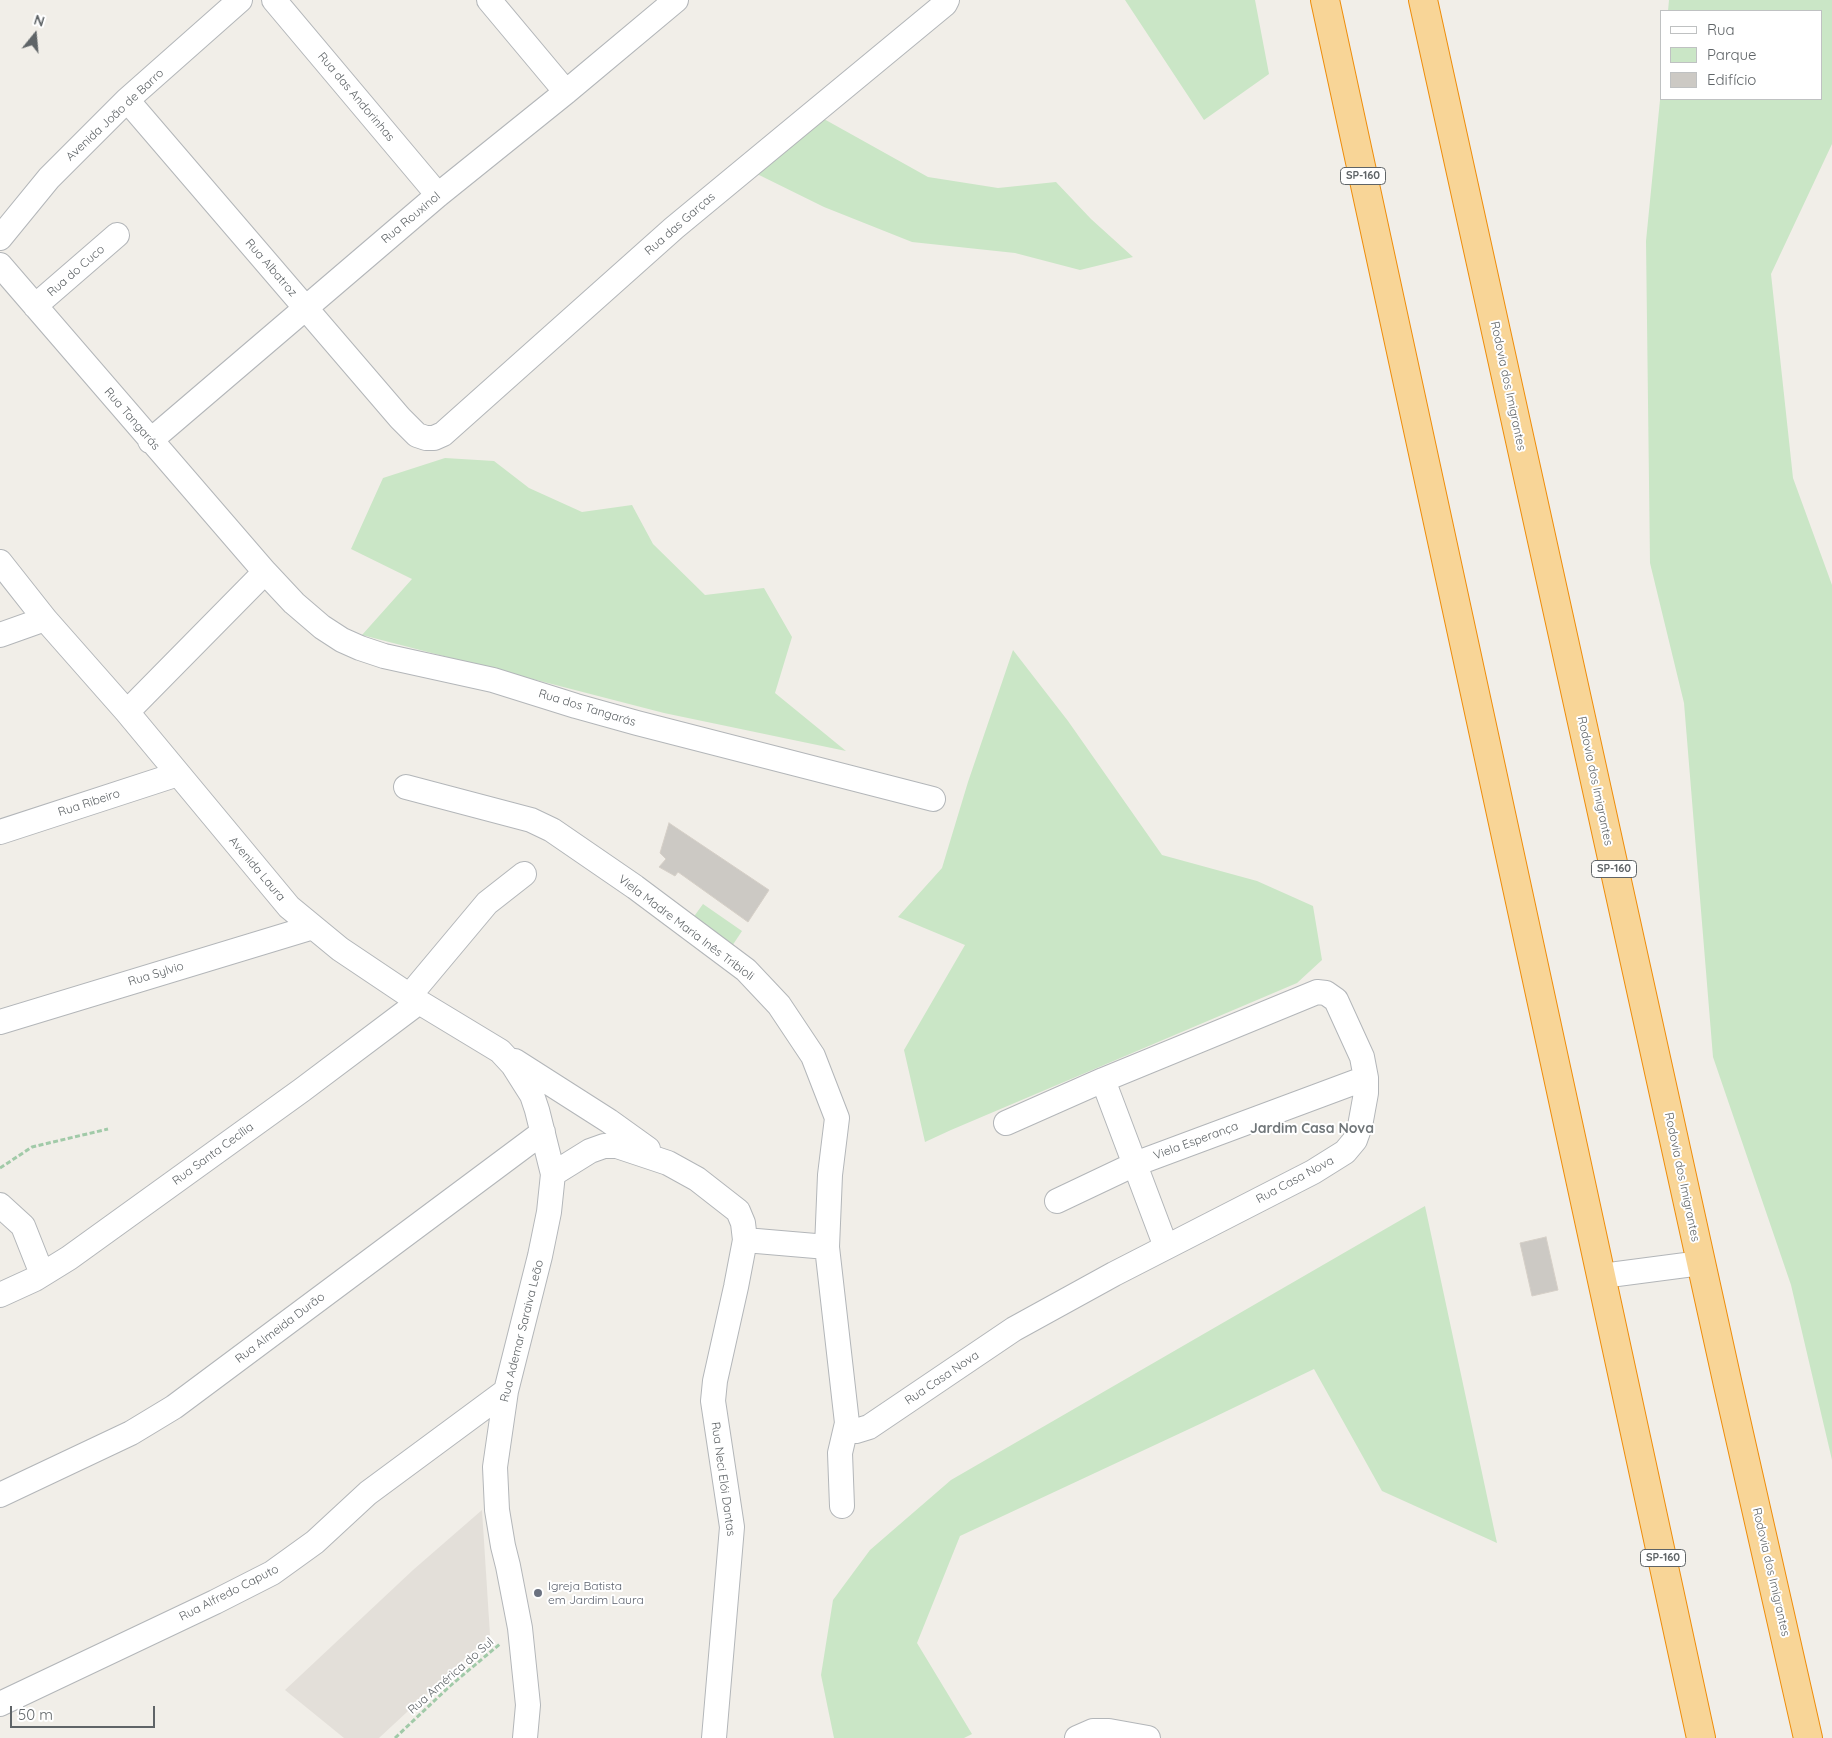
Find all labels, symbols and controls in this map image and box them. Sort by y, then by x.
north arrow [10,10,60,60]
legend [1660,10,1822,100]
text: N [32,11,47,31]
text: Rua [1707,20,1735,39]
text: Parque [1707,45,1757,64]
street label: Rua das Andorinhas [315,50,397,144]
street label: Avenida João de Barro [63,66,167,164]
text: Edifício [1707,70,1756,89]
road number: SP-160 [1340,168,1386,185]
street label: Rua Rouxinol [379,189,443,247]
street label: Rua das Garças [642,190,718,258]
street label: Rua Albatroz [242,236,300,300]
street label: Rua do Cuco [44,242,108,300]
street label: Rodovia dos Imigrantes [1487,320,1529,452]
street label: Rua Tangarás [101,385,163,453]
street label: Rua dos Tangarás [537,686,637,730]
street label: Rodovia dos Imigrantes [1574,715,1616,847]
street label: Rua Ribeiro [56,786,122,820]
street label: Avenida Laura [226,834,288,904]
road number: SP-160 [1592,861,1636,878]
street label: Viela Madre Maria Inês Tribioli [615,872,757,984]
street label: Rua Sylvio [126,959,186,989]
street label: Rodovia dos Imigrantes [1661,1111,1703,1243]
street label: Viela Esperança [1152,1119,1240,1163]
street label: Rua Santa Cecília [170,1120,256,1188]
district label: Jardim Casa Nova [1250,1121,1374,1137]
street label: Rua Casa Nova [1254,1153,1336,1207]
street label: Rua Ademar Saraiva Leão [497,1258,547,1404]
street label: Rua Almeida Durão [232,1290,328,1366]
street label: Rua Casa Nova [902,1348,982,1408]
street label: Rua Neci Elói Dantas [708,1421,738,1537]
street label: Rodovia dos Imigrantes [1749,1506,1793,1638]
road number: SP-160 [1640,1550,1686,1566]
street label: Rua Alfredo Caputo [177,1562,281,1624]
place label: Igreja Batista em Jardim Laura [548,1579,644,1607]
marker: Igreja Batista em Jardim Laura [532,1587,544,1599]
street label: Rua América do Sul [405,1635,497,1717]
scale bar [12,1696,158,1728]
text: 50 m [18,1705,53,1724]

